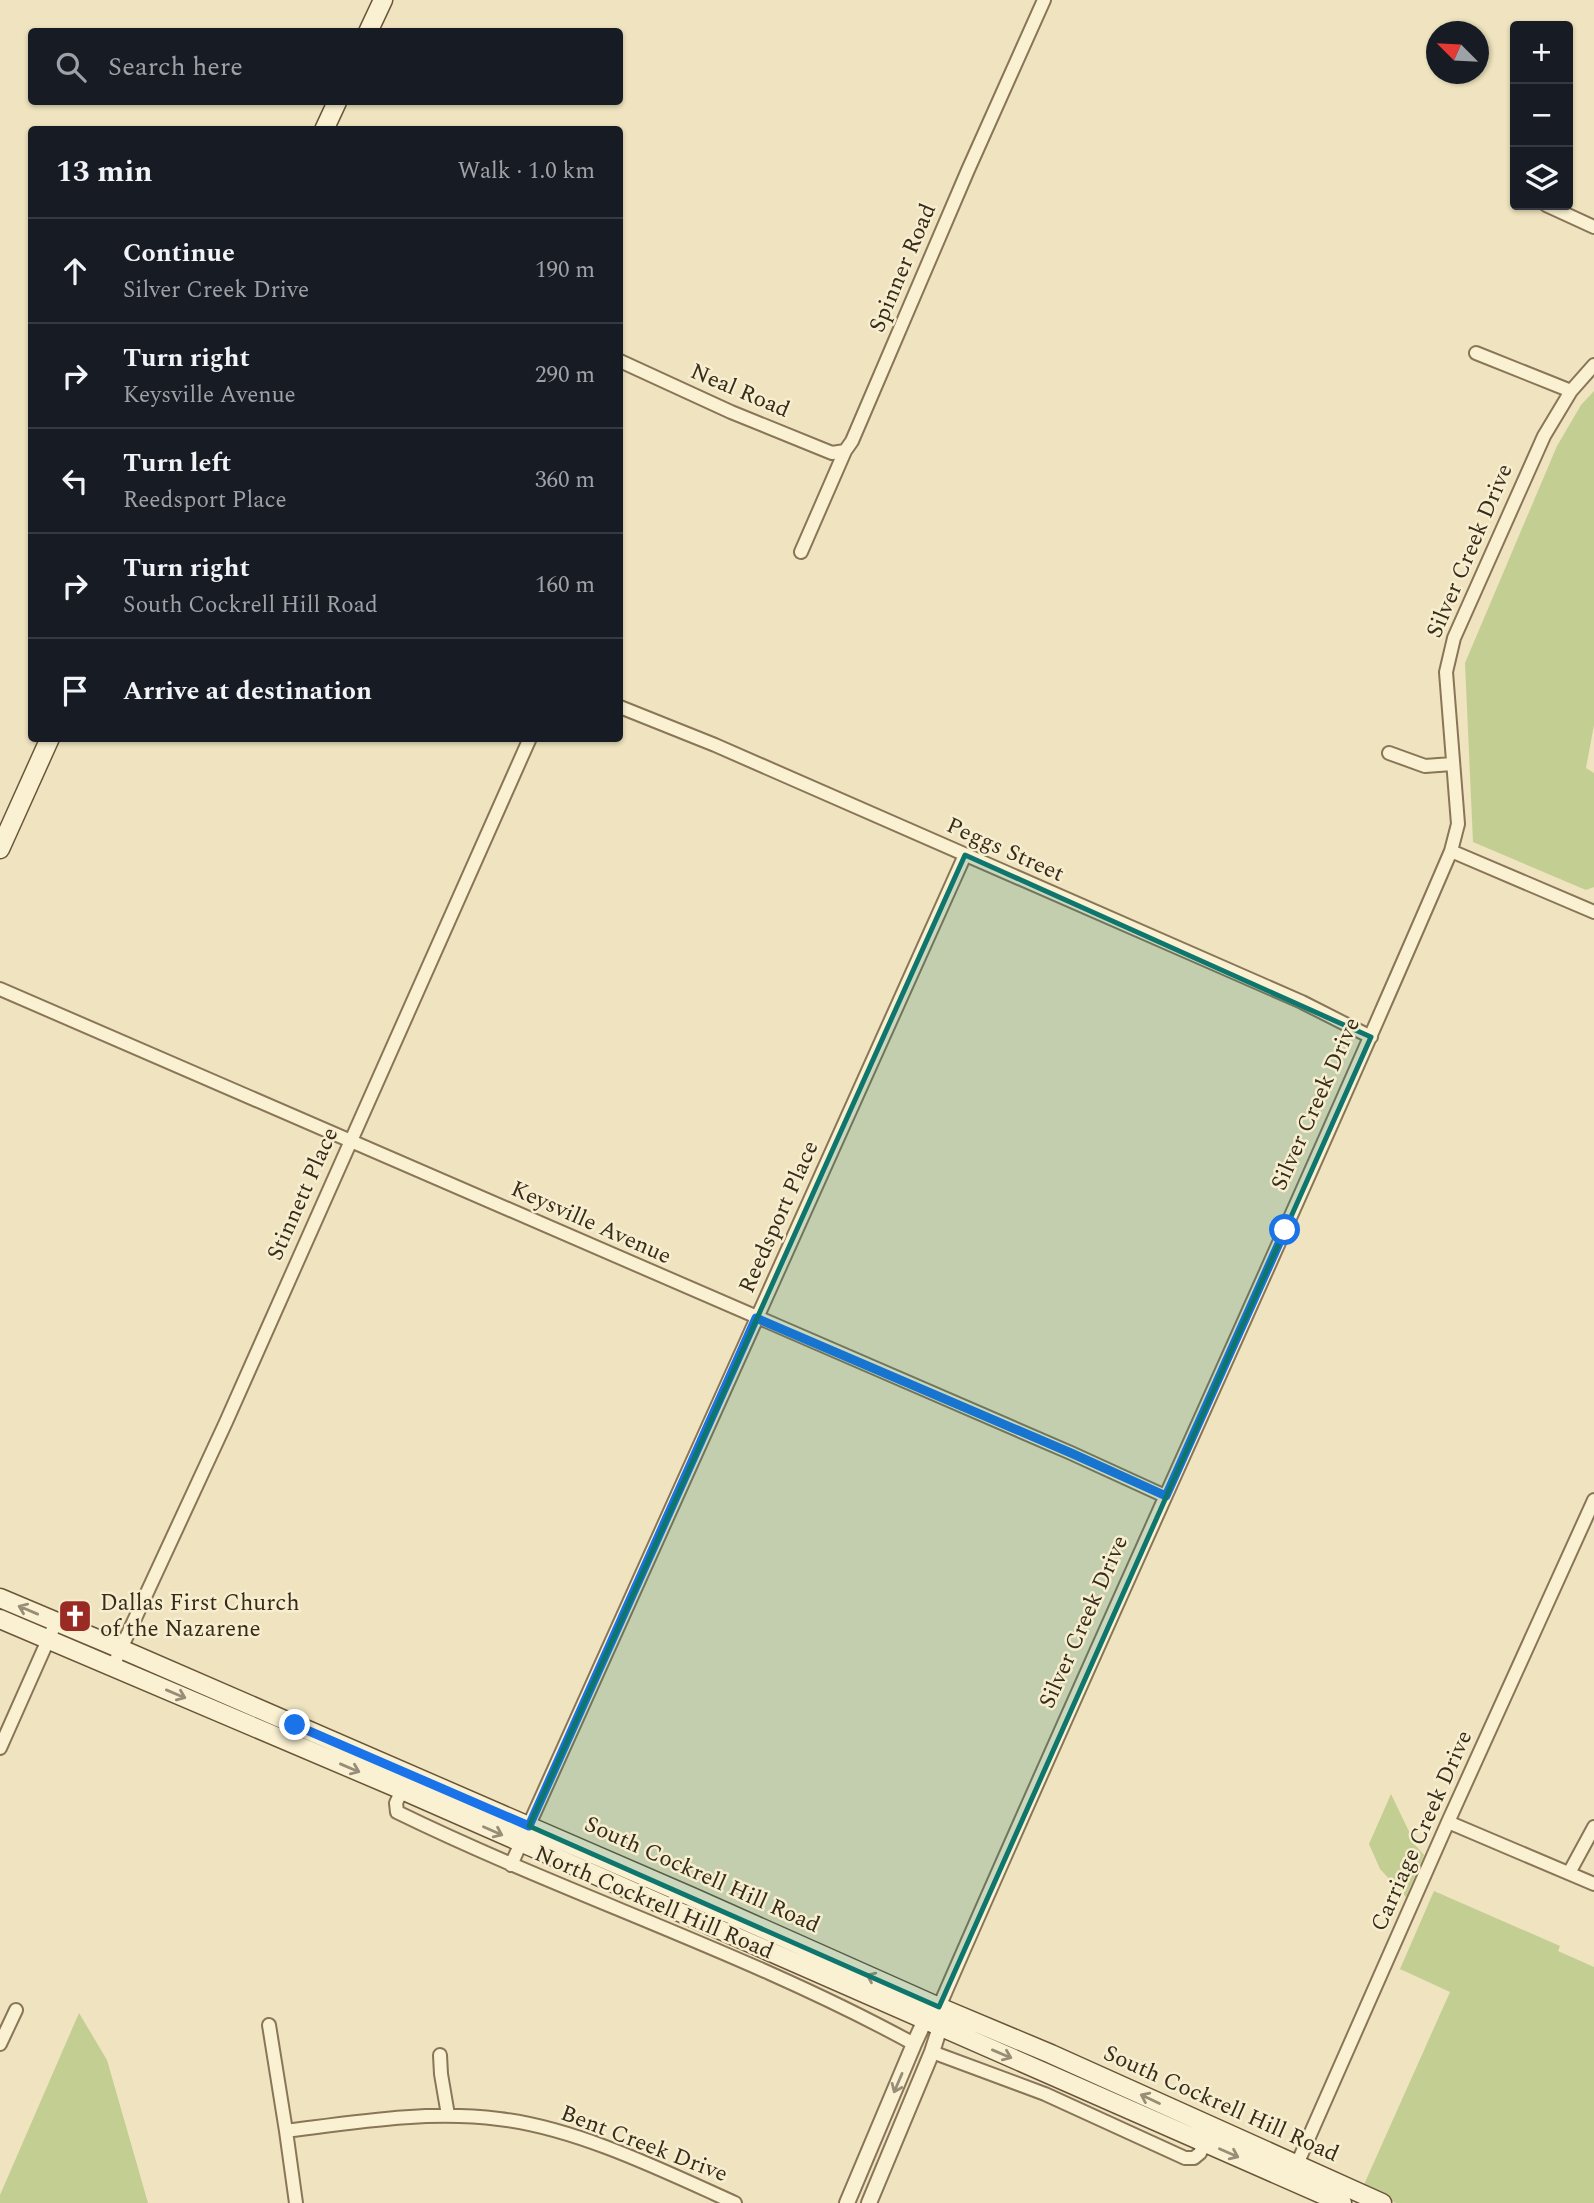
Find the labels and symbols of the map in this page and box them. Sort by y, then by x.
north arrow [1426,21,1489,84]
street label: Spinner Road [860,198,946,338]
street label: Neal Road [685,354,795,428]
street label: Silver Creek Drive [1418,458,1522,644]
street label: Peggs Street [940,808,1070,892]
street label: Silver Creek Drive [1262,1012,1370,1196]
street label: Stinnett Place [258,1122,348,1266]
street label: Reedsport Place [730,1135,828,1299]
street label: Keysville Avenue [505,1172,677,1274]
route start [1269,1214,1300,1245]
street label: Silver Creek Drive [1030,1530,1138,1714]
place label: Dallas First Church of the Nazarene [100,1586,300,1647]
church icon: Dallas First Church of the Nazarene [56,1597,94,1635]
one-way arrow [18,1603,39,1616]
one-way arrow [165,1688,186,1701]
route end [279,1709,310,1740]
street label: Carriage Creek Drive [1362,1725,1482,1937]
one-way arrow [339,1762,361,1775]
street label: South Cockrell Hill Road [578,1807,826,1943]
one-way arrow [482,1825,503,1838]
street label: North Cockrell Hill Road [529,1837,779,1969]
one-way arrow [866,1972,887,1985]
street label: South Cockrell Hill Road [1097,2036,1345,2172]
one-way arrow [991,2048,1013,2061]
one-way arrow [891,2072,904,2093]
one-way arrow [1140,2092,1161,2105]
street label: Bent Creek Drive [555,2096,733,2192]
one-way arrow [1218,2147,1240,2160]

